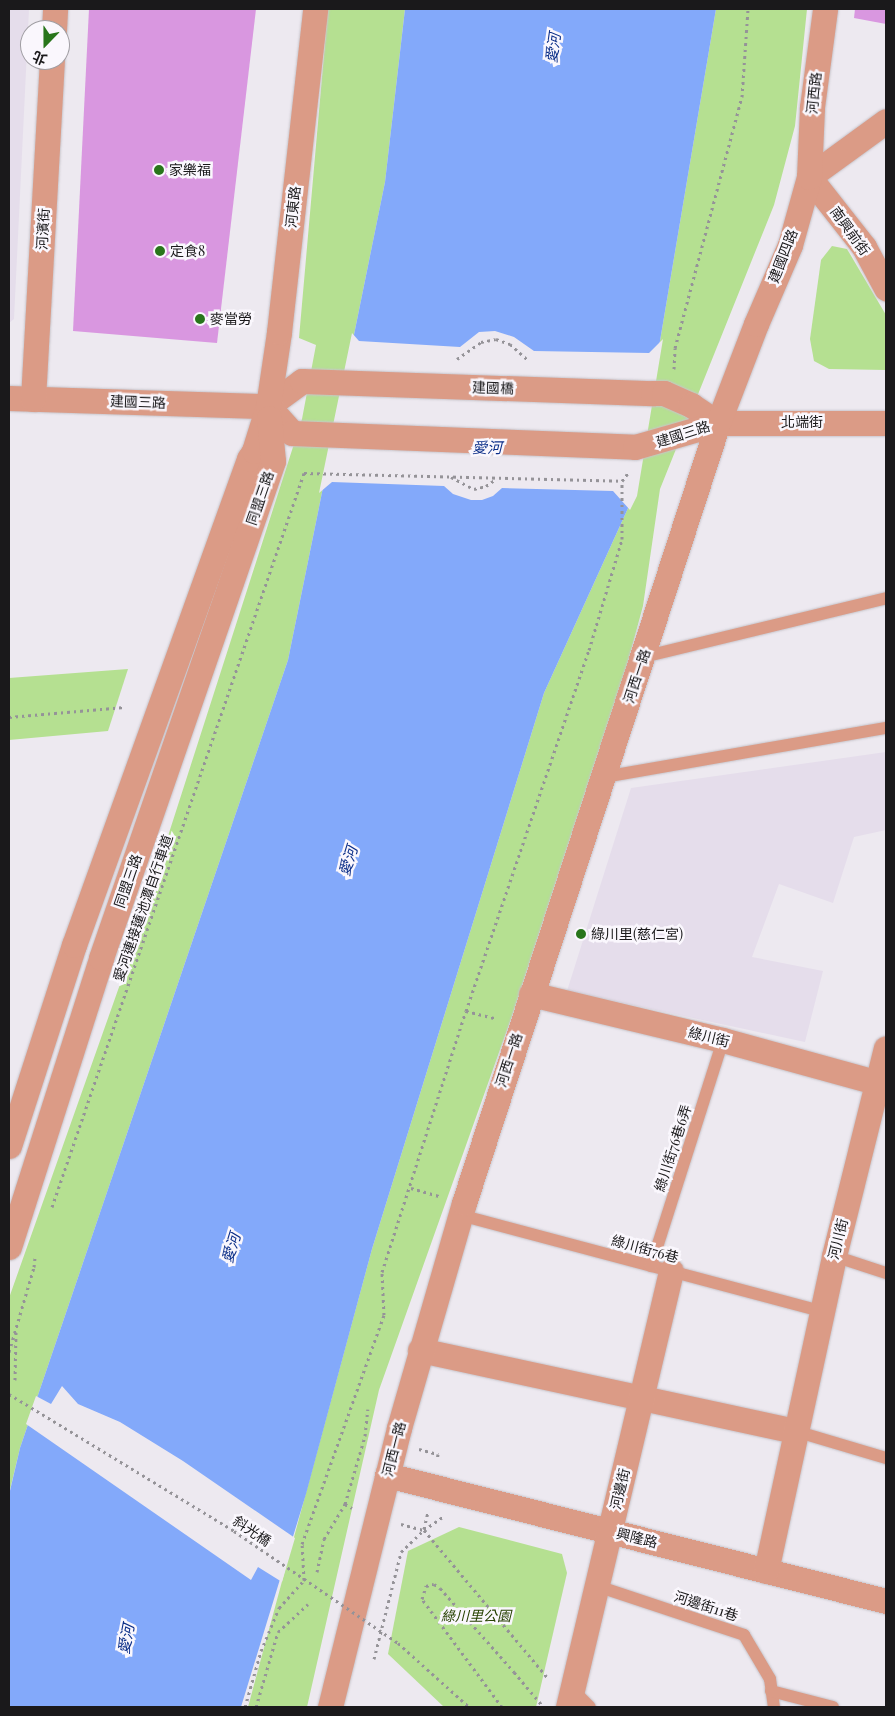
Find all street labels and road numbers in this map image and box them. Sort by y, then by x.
street label: 河西路 [803,71,825,115]
street label: 河東路 [282,185,304,229]
street label: 南興前街 [827,203,873,259]
street label: 河濱街 [34,208,52,250]
street label: 建國四路 [765,227,801,285]
street label: 建國橋 [472,379,514,397]
street label: 建國三路 [110,393,166,411]
street label: 北端街 [781,414,823,430]
street label: 建國三路 [654,417,712,451]
street label: 同盟三路 [243,469,277,527]
street label: 河西一路 [620,647,654,705]
street label: 愛河連接蓮池潭自行車道 [110,832,176,984]
street label: 同盟三路 [111,852,145,910]
street label: 綠川街 [687,1024,731,1050]
street label: 河西一路 [492,1031,526,1089]
street label: 綠川街76巷6弄 [651,1103,695,1193]
street label: 河川街 [825,1217,851,1261]
street label: 綠川街76巷 [610,1232,680,1266]
street label: 河西一路 [379,1420,409,1478]
street label: 河邊街 [607,1467,633,1511]
street label: 斜光橋 [230,1512,274,1550]
street label: 興隆路 [615,1525,659,1551]
street label: 河邊街11巷 [672,1588,740,1624]

